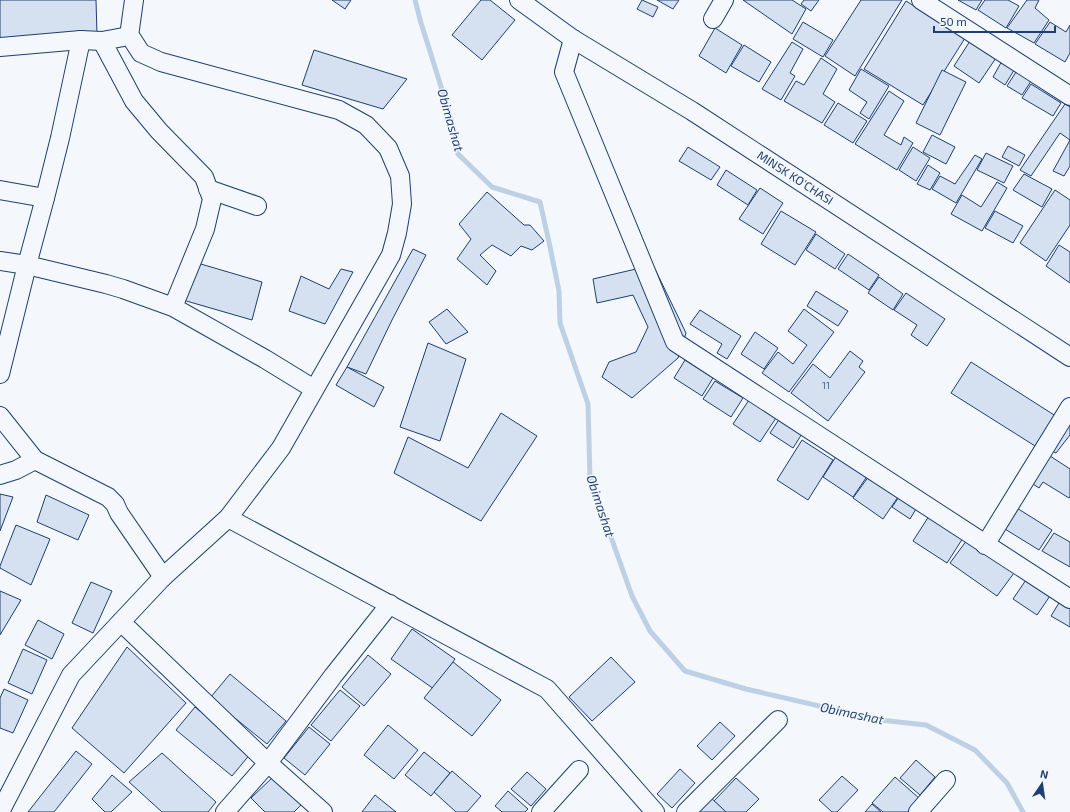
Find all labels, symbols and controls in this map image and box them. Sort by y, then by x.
scale bar [934,8,1055,34]
text: 50 m [940,14,967,28]
water label: Obimashat [434,87,468,153]
street label: MINSK KO'CHASI [755,147,836,207]
house number: 11 [822,379,830,391]
water label: Obimashat [583,473,619,539]
water label: Obimashat [819,698,885,728]
north arrow [1022,764,1062,804]
text: N [1039,767,1050,781]

